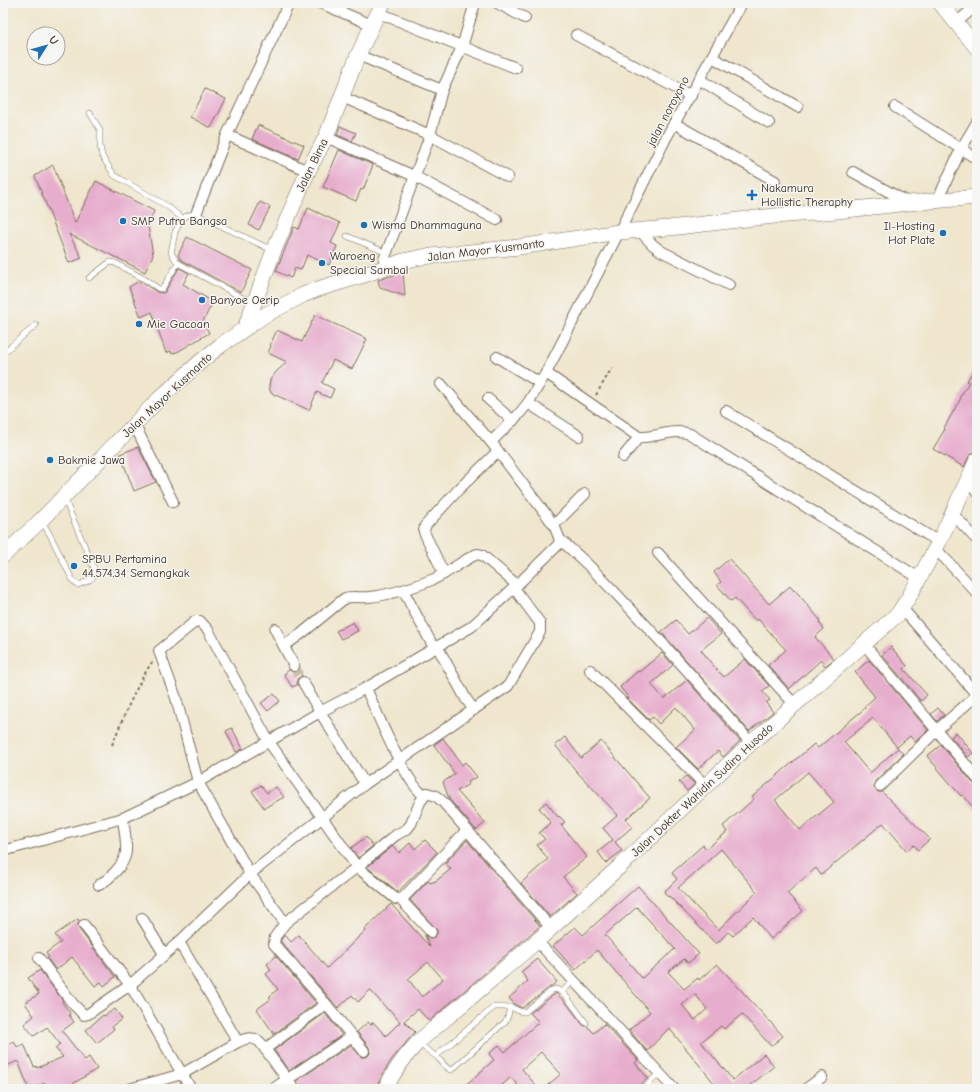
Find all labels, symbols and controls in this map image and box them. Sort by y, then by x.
north arrow [26,26,66,66]
text: U [46,33,61,47]
street label: jalan noroyono [643,74,692,150]
street label: Jalan Bima [293,136,331,194]
place label: Nakamura Hollistic Theraphy [761,181,853,209]
marker: Nakamura Hollistic Theraphy [746,189,758,201]
place label: SMP Putra Bangsa [131,214,227,228]
marker: SMP Putra Bangsa [118,216,128,226]
place label: Wisma Dhammaguna [372,218,482,232]
place label: Il-Hosting Hot Plate [884,219,935,247]
marker: Wisma Dhammaguna [359,220,369,230]
marker: Il-Hosting Hot Plate [938,228,948,238]
street label: Jalan Mayor Kusmanto [427,236,545,264]
place label: Waroeng Special Sambal [330,249,408,277]
marker: Waroeng Special Sambal [317,258,327,268]
place label: Banyoe Oerip [210,293,279,307]
marker: Banyoe Oerip [197,295,207,305]
place label: Mie Gacoan [147,317,210,331]
marker: Mie Gacoan [134,319,144,329]
street label: Jalan Mayor Kusmanto [119,350,215,440]
place label: Bakmie Jawa [58,453,125,467]
marker: Bakmie Jawa [45,455,55,465]
place label: SPBU Pertamina 44.574.34 Semangkak [82,552,190,580]
marker: SPBU Pertamina 44.574.34 Semangkak [69,561,79,571]
street label: Jalan Dokter Wahidin Sudiro Husodo [628,720,776,860]

